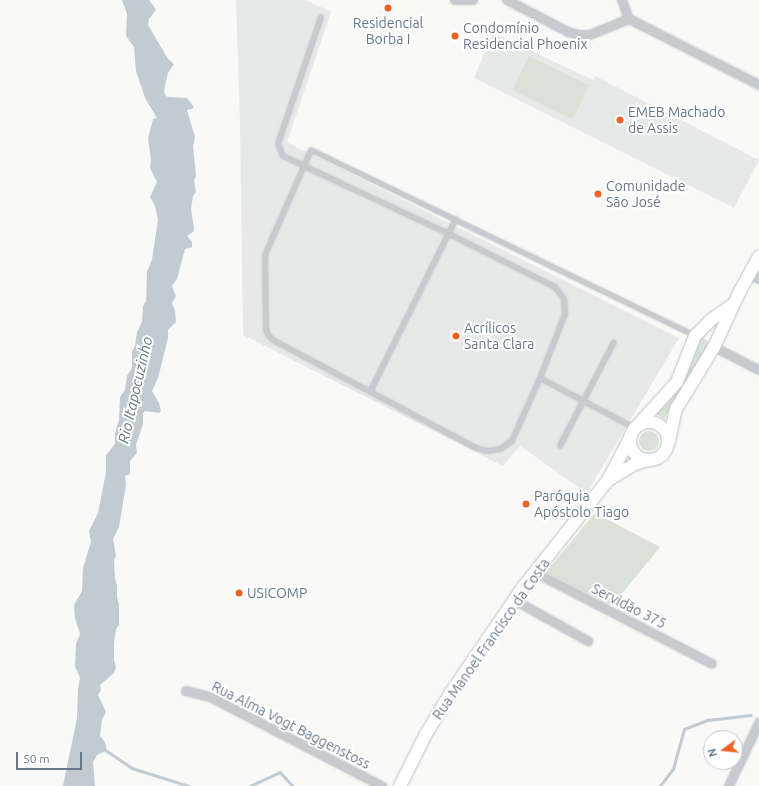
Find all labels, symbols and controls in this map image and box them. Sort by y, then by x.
marker: Residencial Borba I [383,3,393,13]
place label: Residencial Borba I [353,15,423,48]
place label: Condomínio Residencial Phoenix [463,20,588,52]
marker: Condomínio Residencial Phoenix [450,31,460,41]
place label: EMEB Machado de Assis [628,104,725,136]
marker: EMEB Machado de Assis [615,115,625,125]
place label: Comunidade São José [606,178,686,210]
marker: Comunidade São José [593,189,603,199]
place label: Acrílicos Santa Clara [464,320,534,352]
marker: Acrílicos Santa Clara [451,331,461,341]
water label: Rio Itapocuzinho [114,335,156,445]
place label: Paróquia Apóstolo Tiago [534,488,629,520]
marker: Paróquia Apóstolo Tiago [521,499,531,509]
street label: Rua Manoel Francisco da Costa [429,555,553,723]
street label: Servidão 375 [589,580,669,632]
place label: USICOMP [247,585,307,601]
marker: USICOMP [234,588,244,598]
street label: Rua Alma Vogt Baggenstoss [209,678,373,772]
north arrow [703,730,743,770]
scale bar [18,744,84,770]
text: N [706,747,719,758]
text: 50 m [23,752,50,765]

